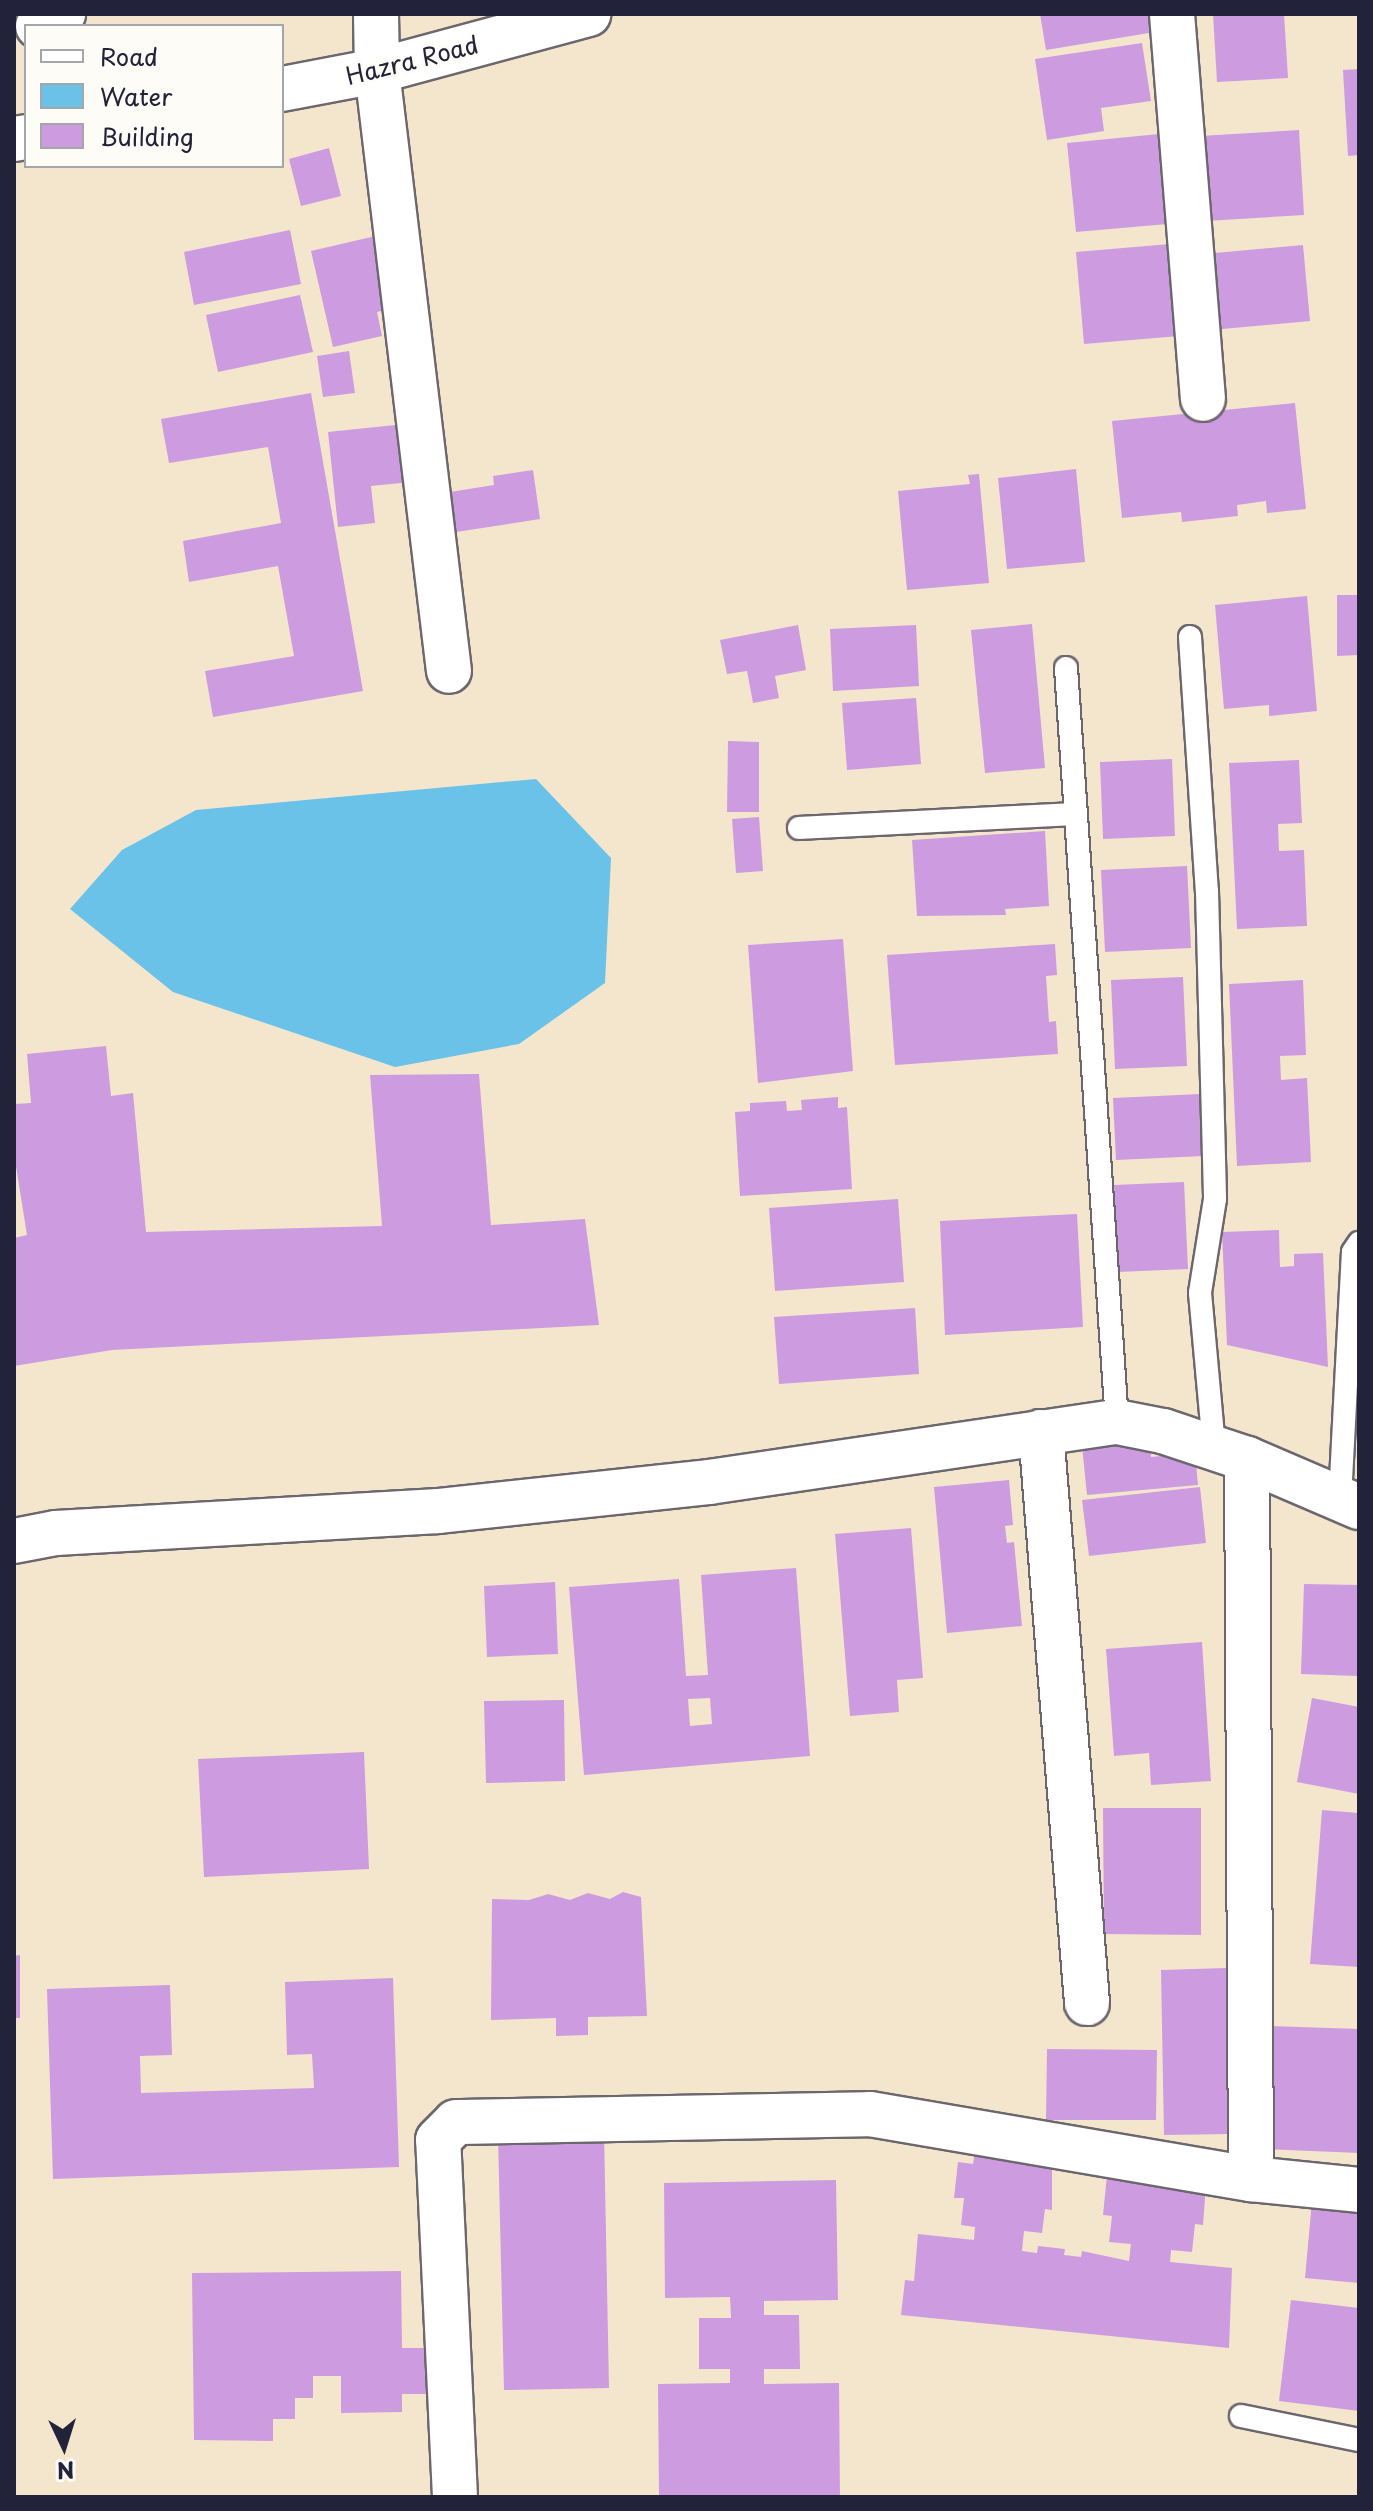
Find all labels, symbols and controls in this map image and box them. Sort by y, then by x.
legend [24,24,284,168]
street label: Hazra Road [343,30,481,90]
text: Road [100,38,158,74]
text: Water [100,78,172,114]
text: Building [100,118,194,154]
north arrow [24,2407,104,2487]
text: N [56,2454,76,2489]

